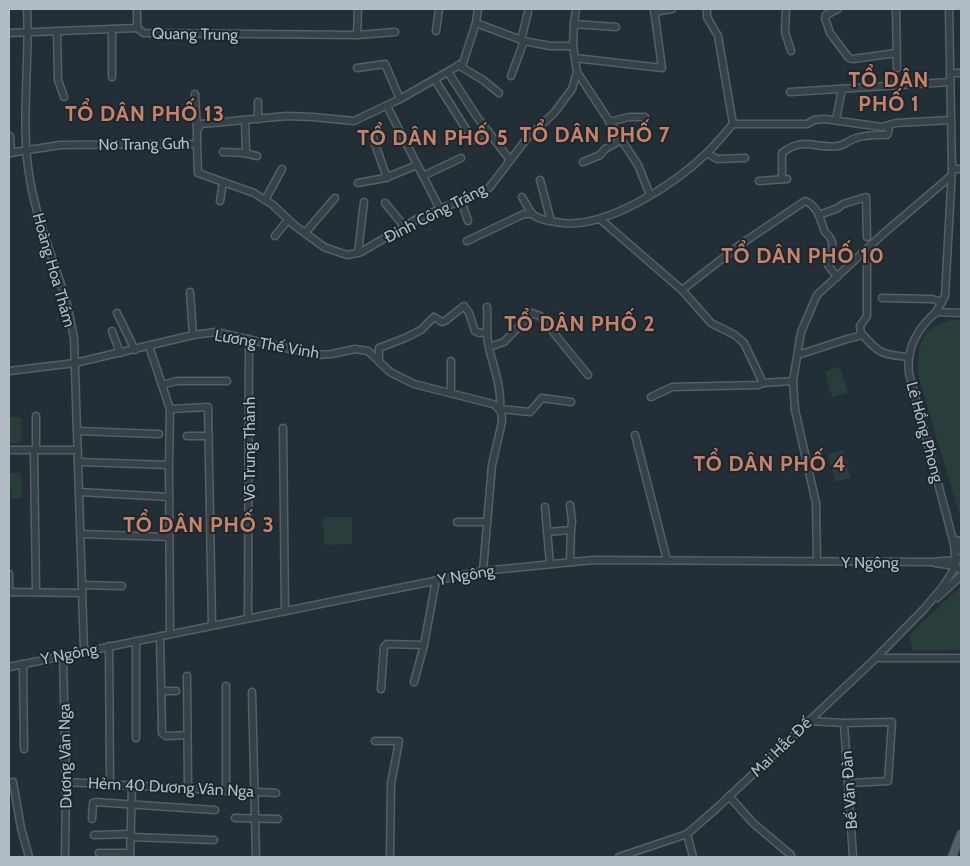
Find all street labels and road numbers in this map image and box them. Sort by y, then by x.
street label: Quang Trung [152,24,239,44]
street label: Nơ Trang Gưh [98,134,190,154]
street label: Đinh Công Tráng [381,179,490,247]
street label: Hoàng Hoa Thám [29,211,79,329]
street label: Lương Thế Vinh [213,325,321,363]
street label: Lê Hồng Phong [902,380,948,485]
street label: Võ Trung Thành [240,397,259,501]
street label: Y Ngông [840,553,900,572]
street label: Y Ngông [435,560,497,590]
street label: Y Ngông [38,639,100,669]
street label: Dương Vân Nga [55,703,75,809]
street label: Mai Hắc Đế [747,713,816,781]
street label: Bế Văn Đàn [837,750,861,830]
street label: Hẻm 40 Dương Vân Nga [88,773,255,801]

